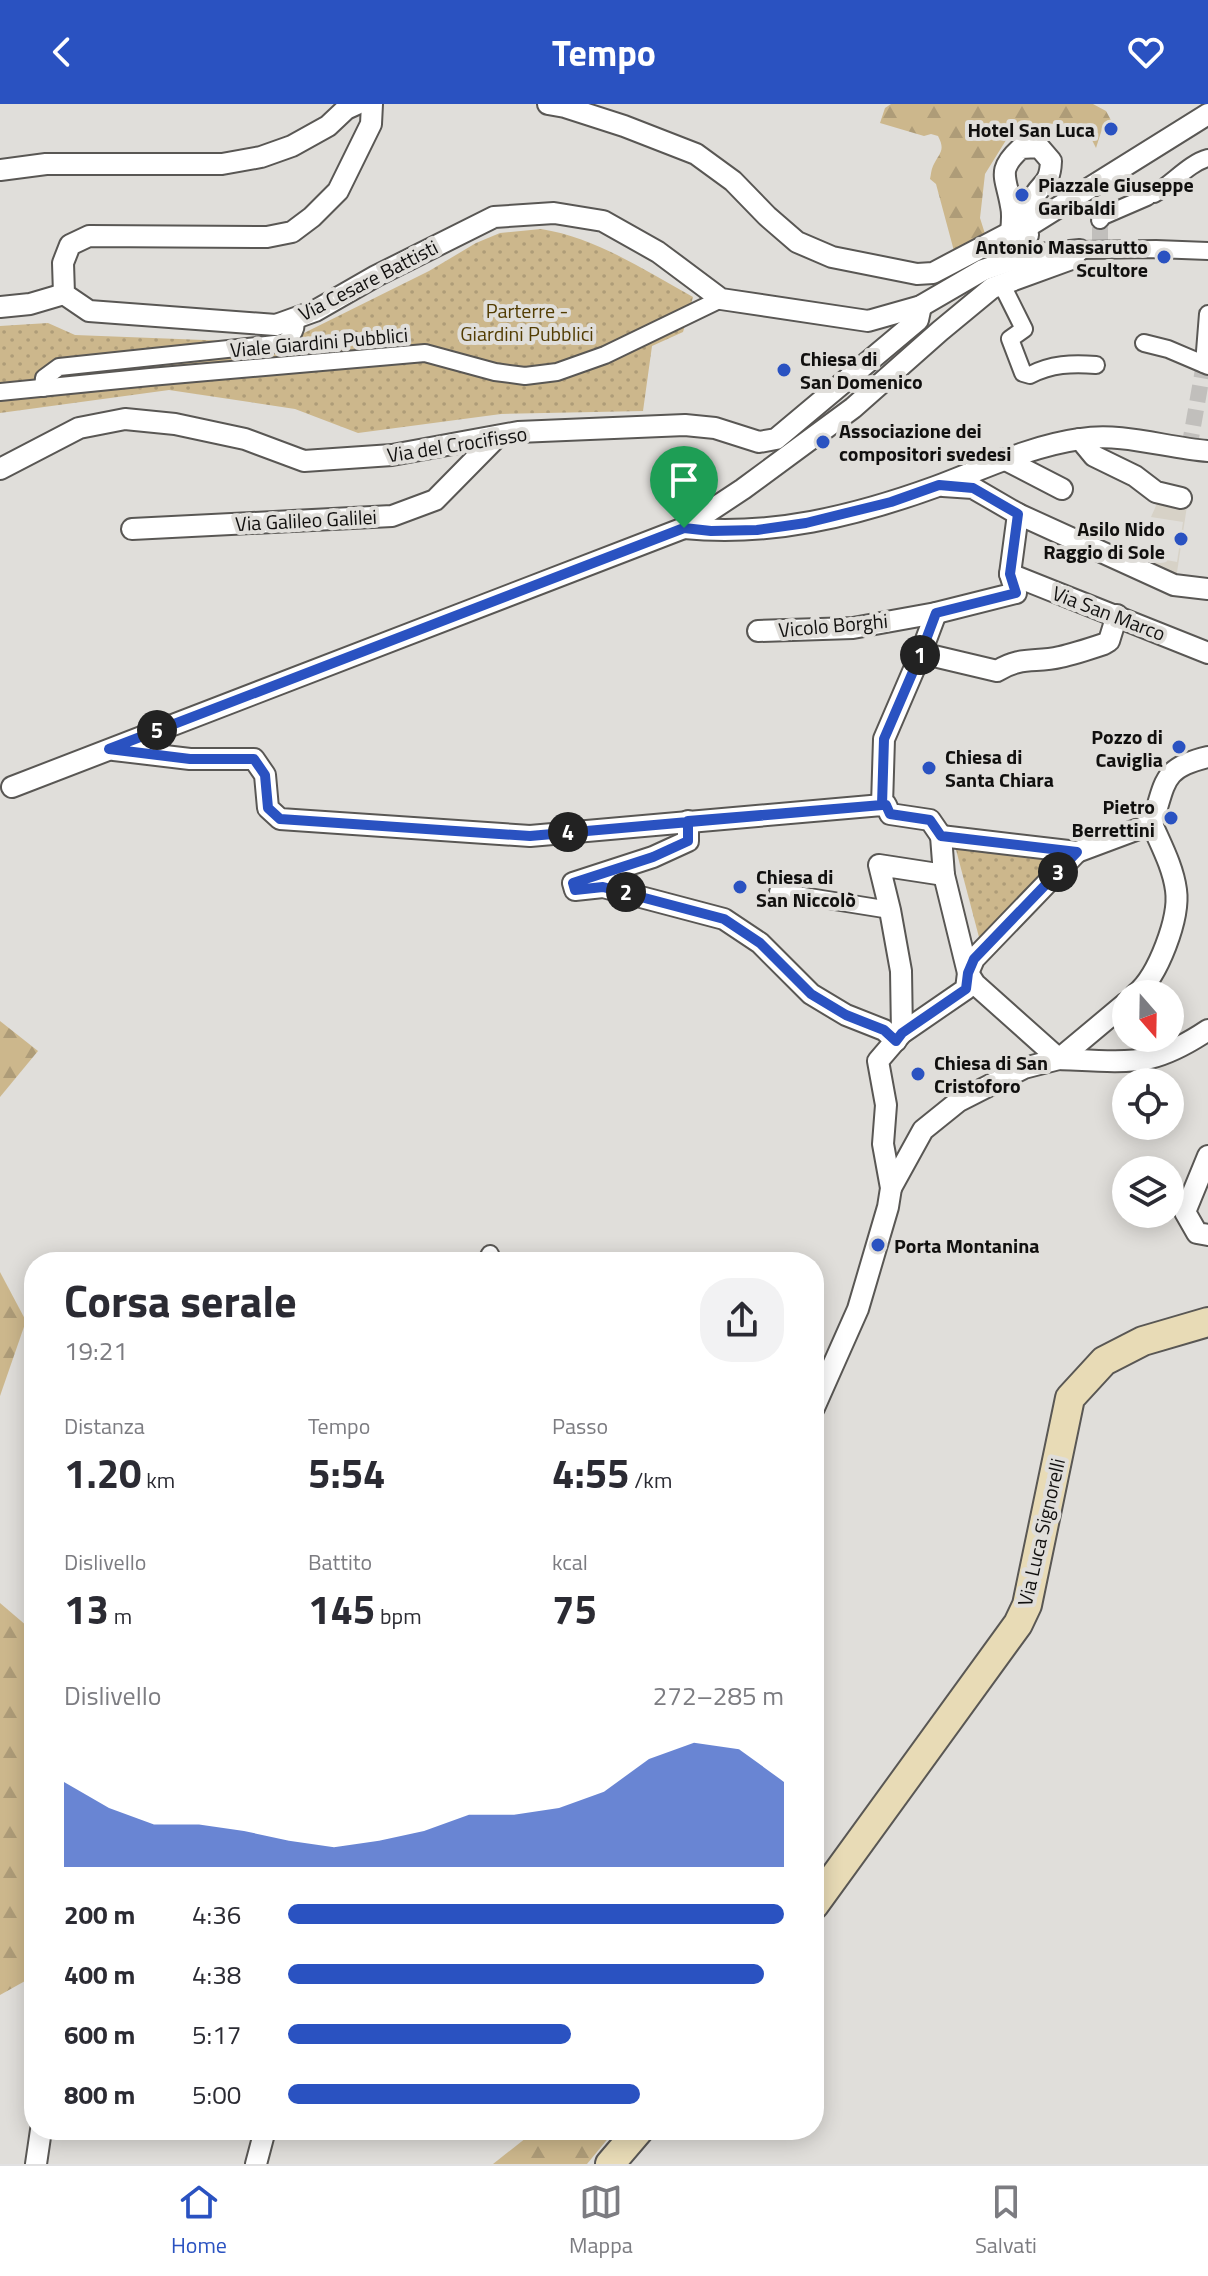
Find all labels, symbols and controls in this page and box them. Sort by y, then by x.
text: Tempo [552,25,656,80]
icon: back [40,30,84,74]
icon: heart [1124,30,1168,74]
place label: Hotel San Luca [967,114,1095,145]
marker: Hotel San Luca [1102,120,1120,138]
place label: Piazzale Giuseppe Garibaldi [1038,169,1194,223]
marker: Piazzale Giuseppe Garibaldi [1013,186,1031,204]
street label: Via Cesare Battisti [293,231,443,329]
place label: Antonio Massarutto Scultore [976,231,1148,285]
marker: Antonio Massarutto Scultore [1155,248,1173,266]
park label: Parterre - Giardini Pubblici [460,295,594,349]
street label: Viale Giardini Pubblici [229,319,409,365]
place label: Chiesa di San Domenico [800,343,923,397]
marker: Chiesa di San Domenico [775,361,793,379]
place label: Associazione dei compositori svedesi [839,415,1011,469]
street label: Via del Crocifisso [385,418,529,470]
marker: Associazione dei compositori svedesi [814,433,832,451]
pin [650,446,718,528]
icon: arrive [662,458,706,502]
street label: Via Galileo Galilei [234,501,378,539]
place label: Asilo Nido Raggio di Sole [1043,513,1165,567]
marker: Asilo Nido Raggio di Sole [1172,530,1190,548]
street label: Via San Marco [1048,577,1170,649]
street label: Vicolo Borghi [777,605,889,645]
pin: 1 [900,635,940,675]
text: 1 [914,638,926,672]
pin: 5 [137,710,177,750]
text: 5 [151,713,163,747]
place label: Pozzo di Caviglia [1091,721,1163,775]
marker: Pozzo di Caviglia [1170,738,1188,756]
place label: Chiesa di Santa Chiara [945,741,1054,795]
marker: Chiesa di Santa Chiara [920,759,938,777]
place label: Pietro Berrettini [1072,791,1155,845]
marker: Pietro Berrettini [1162,809,1180,827]
pin: 4 [548,812,588,852]
text: 4 [562,815,574,849]
pin: 3 [1038,852,1078,892]
text: 3 [1052,855,1064,889]
place label: Chiesa di San Niccolò [756,861,856,915]
pin: 2 [606,872,646,912]
text: 2 [620,875,632,909]
marker: Chiesa di San Niccolò [731,878,749,896]
north arrow [1112,980,1184,1052]
map controls [1112,980,1184,1228]
place label: Chiesa di San Cristoforo [934,1047,1048,1101]
marker: Chiesa di San Cristoforo [909,1065,927,1083]
button: locate [1112,1068,1184,1140]
button: layers [1112,1156,1184,1228]
place label: Porta Montanina [894,1230,1040,1261]
marker: Porta Montanina [869,1236,887,1254]
text: Corsa serale [64,1267,297,1334]
button: share [700,1278,784,1362]
text: 19:21 [64,1331,128,1370]
text: Distanza [64,1409,145,1443]
text: Tempo [308,1409,370,1443]
text: Passo [552,1409,608,1443]
text: 1.20 [64,1443,141,1504]
text: 5:54 [308,1443,385,1504]
text: 4:55 [552,1443,629,1504]
street label: Via Luca Signorelli [1009,1455,1073,1609]
text: km [141,1463,175,1497]
text: /km [629,1463,672,1497]
text: Dislivello [64,1545,146,1579]
text: Battito [308,1545,372,1579]
text: kcal [552,1545,588,1579]
text: 13 [64,1579,109,1640]
text: 145 [308,1579,375,1640]
text: 75 [552,1579,597,1640]
text: m [109,1599,132,1633]
text: bpm [375,1599,422,1633]
text: Dislivello [64,1676,161,1715]
text: 272–285 m [653,1676,784,1715]
text: 200 m [64,1895,135,1934]
text: 4:36 [192,1895,241,1934]
text: 400 m [64,1955,135,1994]
text: 4:38 [192,1955,241,1994]
text: 600 m [64,2015,135,2054]
text: 5:17 [192,2015,241,2054]
text: 800 m [64,2075,135,2114]
text: 5:00 [192,2075,241,2114]
tab: Home [171,2180,227,2262]
tab: Mappa [569,2180,633,2262]
tab: Salvati [975,2180,1037,2262]

